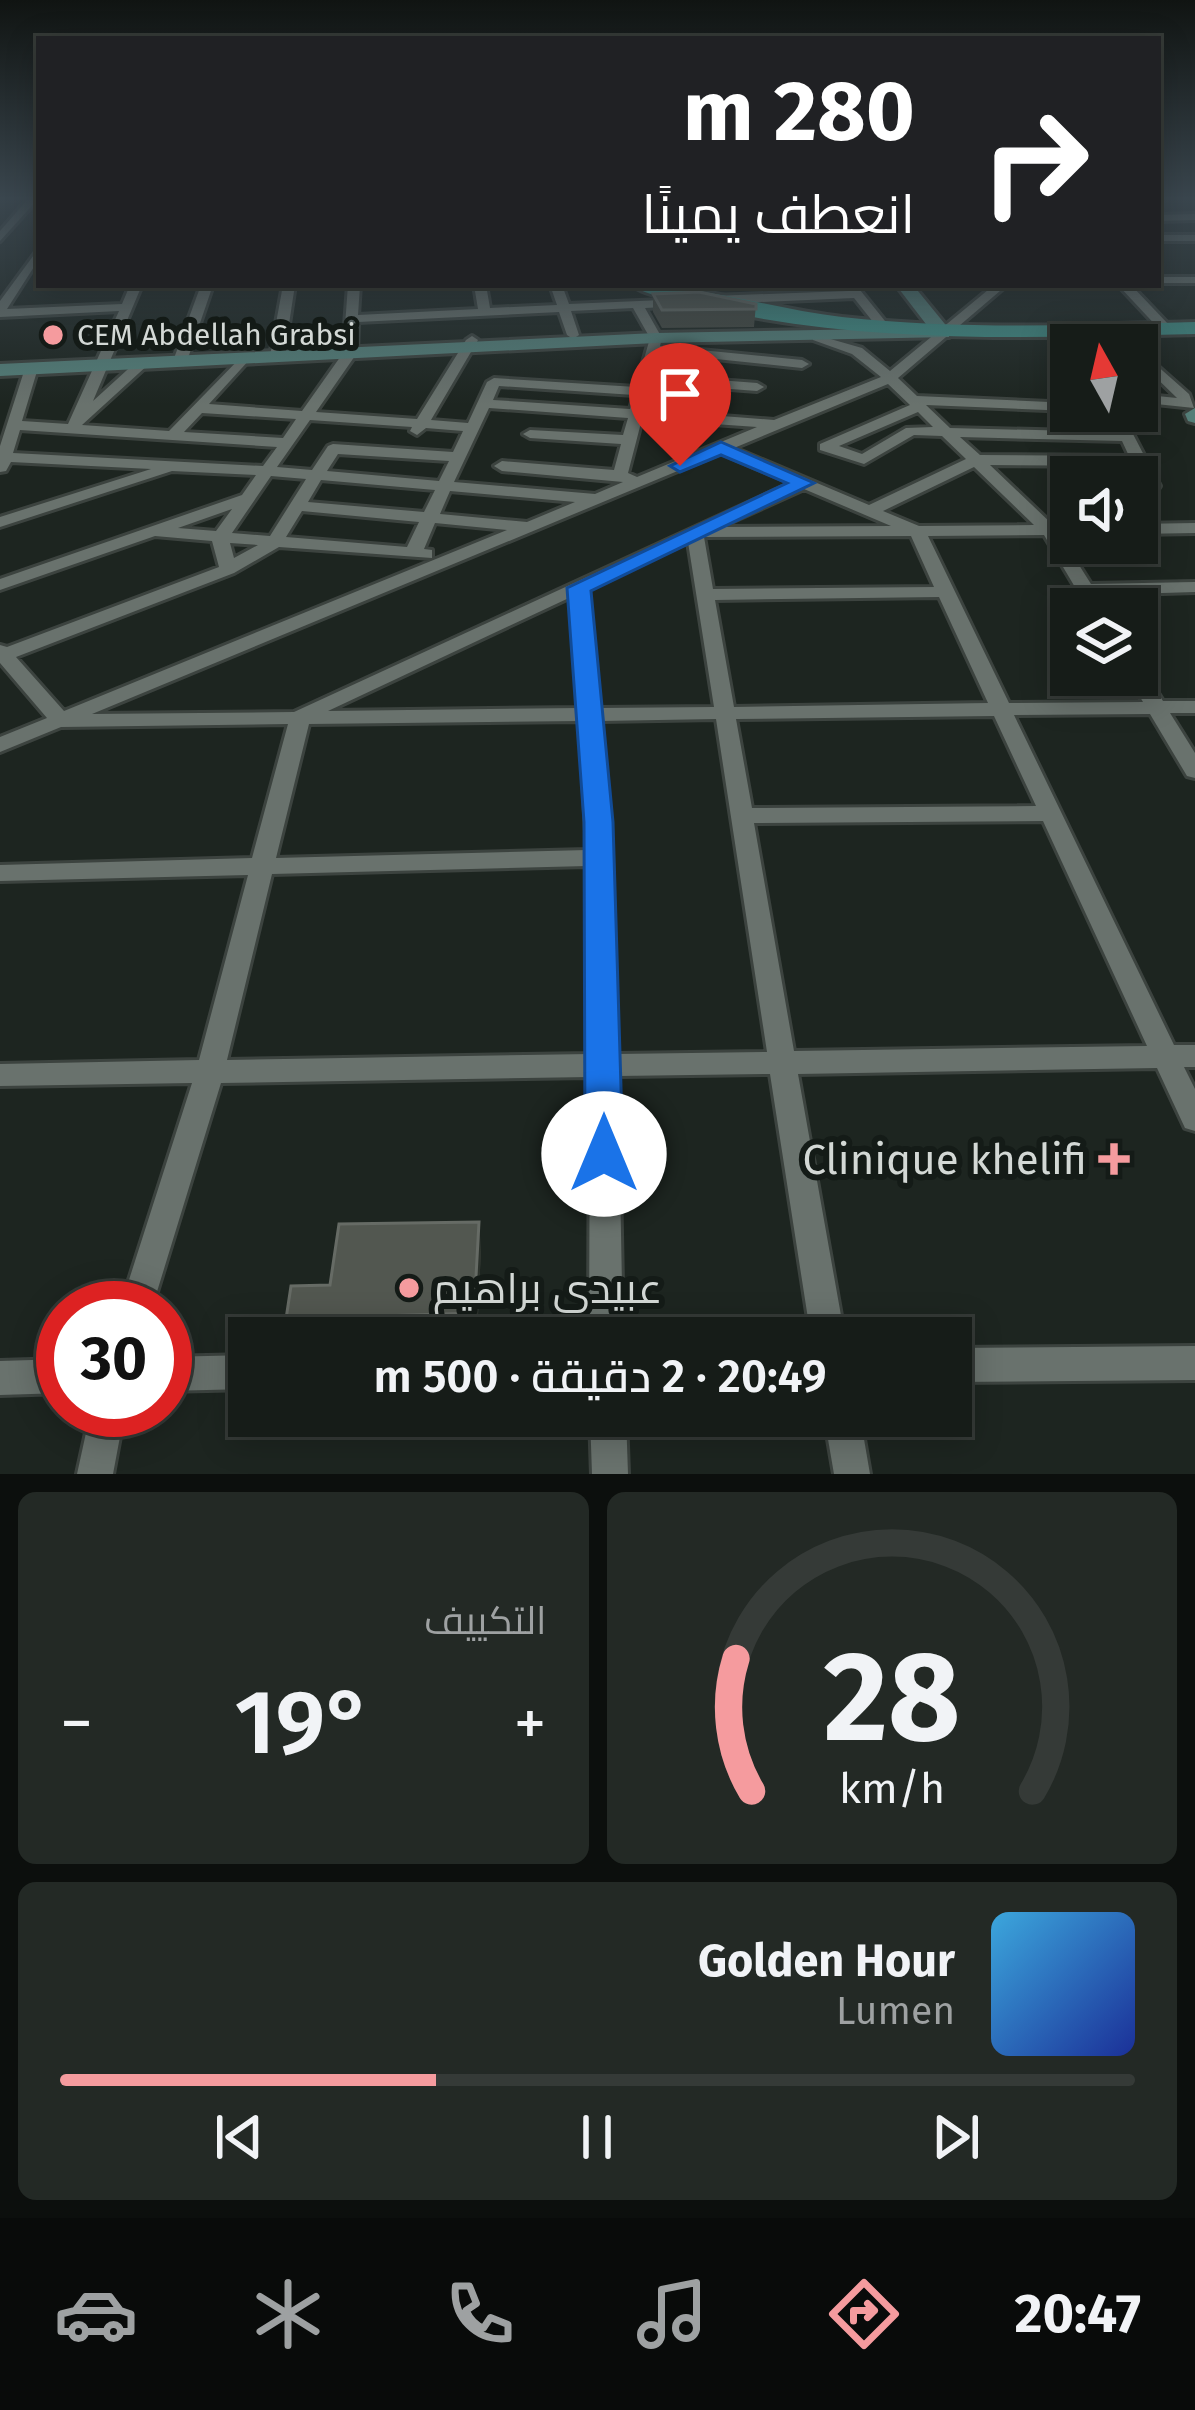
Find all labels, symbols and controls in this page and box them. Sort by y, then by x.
text: 280 m [683,61,915,162]
icon: right [957,84,1113,240]
text: انعطف يمينًا [641,183,915,247]
place label: CEM Abdellah Grabsi [77,317,356,353]
marker: CEM Abdellah Grabsi [40,322,66,348]
north arrow [1050,324,1158,432]
map controls [1050,324,1158,696]
pin [629,343,731,466]
icon: arrive [647,361,713,427]
button: sound [1050,456,1158,564]
button: layers [1050,588,1158,696]
position arrow [541,1091,667,1217]
place label: Clinique khelifi [802,1135,1087,1185]
marker: Clinique khelifi [1098,1143,1130,1175]
place label: عبيدي براهيم [433,1264,662,1321]
marker: عبيدي براهيم [396,1275,422,1301]
speed limit sign: 30 [36,1281,192,1437]
text: 20:49 · 2 دقيقة · 500 m [373,1350,827,1404]
text: التكييف [424,1598,547,1644]
text: 28 [823,1623,960,1773]
text: 19° [234,1669,372,1777]
text: − [60,1684,93,1763]
text: + [514,1684,547,1763]
text: km/h [839,1763,945,1814]
text: Golden Hour [698,1934,955,1988]
text: Lumen [836,1988,955,2034]
icon: previous [206,2104,272,2170]
icon: pause [564,2104,630,2170]
icon: next [923,2104,989,2170]
icon: car [54,2272,138,2356]
icon: climate [246,2272,330,2356]
icon: phone [438,2272,522,2356]
icon: music [630,2272,714,2356]
icon: directions [822,2272,906,2356]
text: 20:47 [1015,2282,1141,2346]

